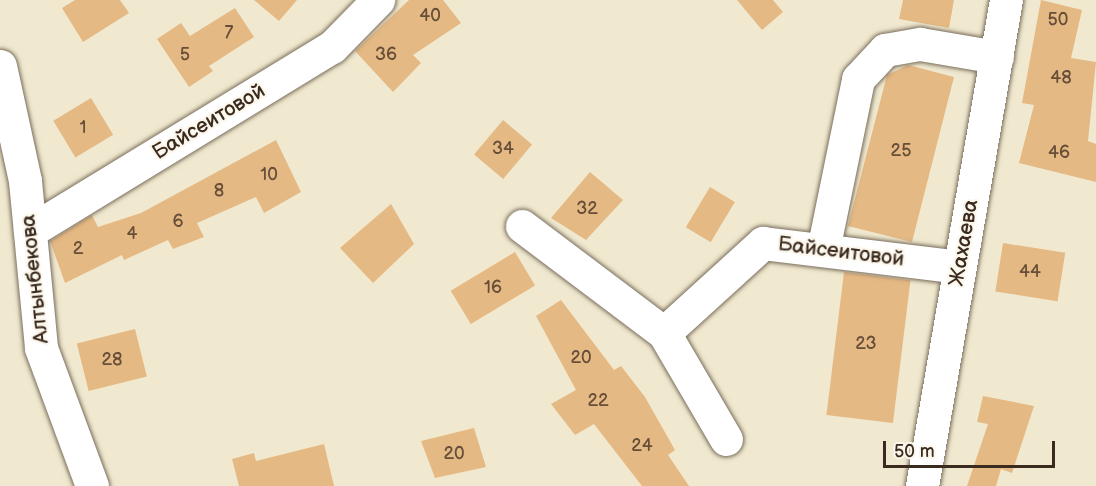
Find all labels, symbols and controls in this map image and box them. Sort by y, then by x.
house number: 40 [419,5,441,27]
house number: 50 [1048,9,1068,31]
house number: 7 [225,22,233,44]
house number: 5 [180,44,190,66]
house number: 36 [375,44,397,66]
house number: 48 [1050,67,1072,89]
street label: Байсеитовой [148,79,270,165]
house number: 1 [80,117,86,139]
house number: 34 [492,138,514,160]
house number: 25 [891,140,911,162]
house number: 46 [1048,142,1070,164]
house number: 10 [260,164,278,186]
house number: 8 [214,180,224,202]
house number: 32 [576,198,598,220]
street label: Жахаева [944,198,984,288]
house number: 6 [173,211,183,233]
street label: Алтынбекова [16,213,54,345]
house number: 4 [127,223,137,245]
street label: Байсеитовой [776,232,906,272]
house number: 2 [73,238,83,260]
house number: 44 [1019,261,1041,283]
house number: 16 [484,277,502,299]
house number: 23 [855,333,877,355]
house number: 20 [570,347,592,369]
house number: 28 [101,349,123,371]
house number: 22 [587,390,609,412]
scale bar [886,429,1058,467]
house number: 24 [631,435,653,457]
text: 50 m [894,441,935,462]
house number: 20 [443,443,465,465]

